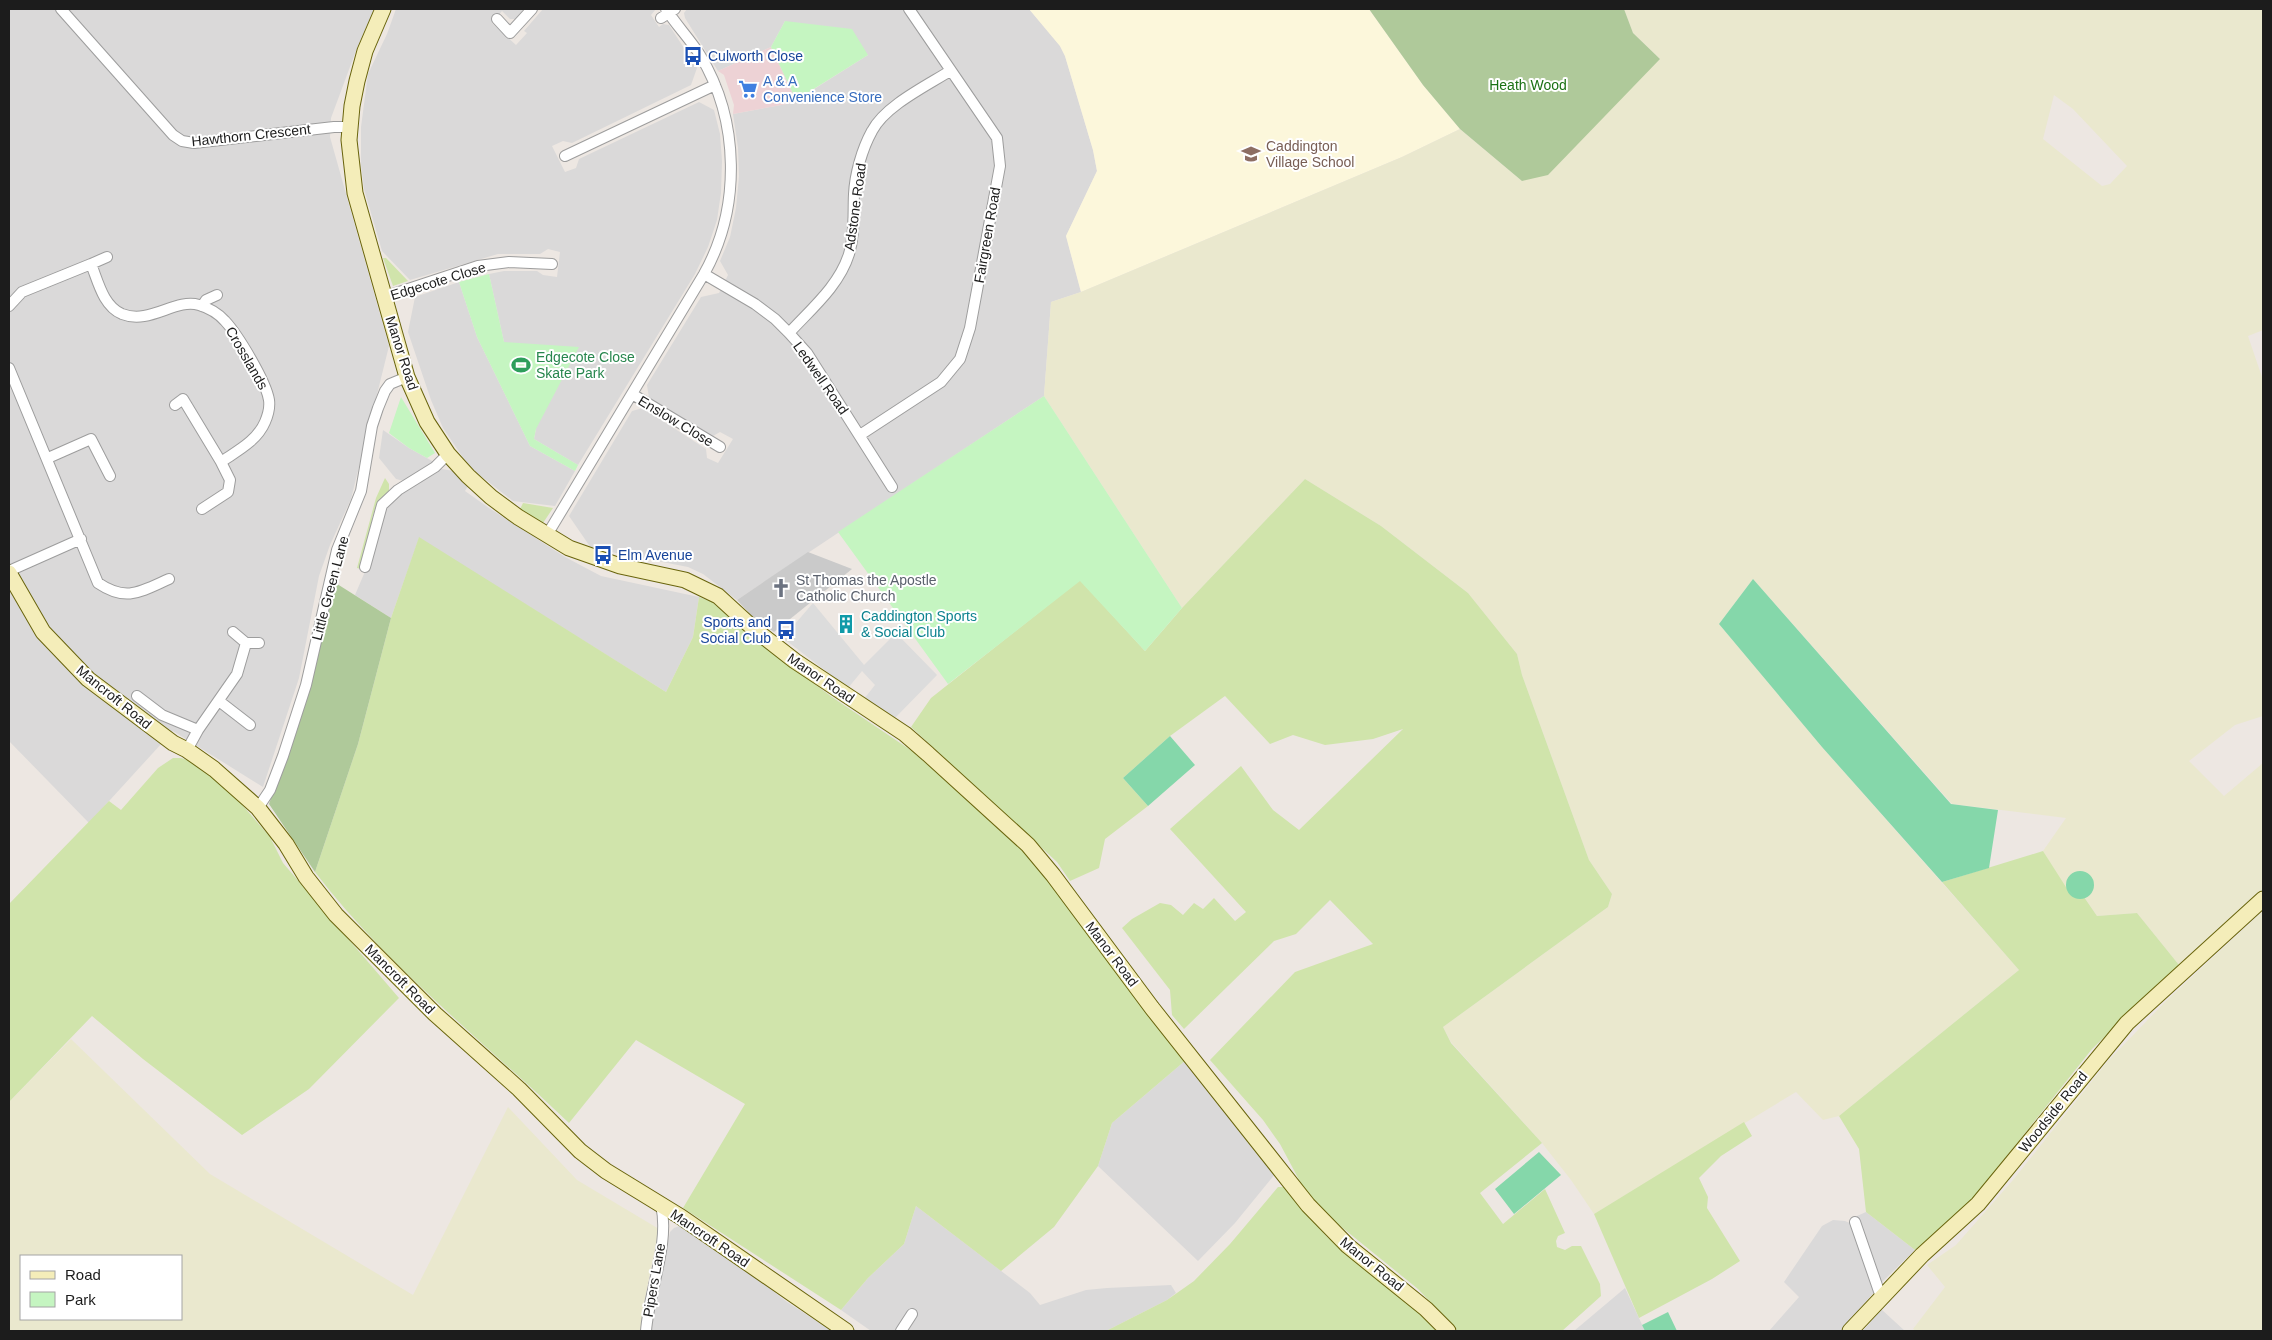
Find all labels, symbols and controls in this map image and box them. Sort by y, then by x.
bus stop icon: Culworth Close [682,45,704,67]
place label: Culworth Close [708,48,803,64]
place label: A & A Convenience Store [763,73,882,105]
park label: Heath Wood [1489,77,1567,93]
supermarket icon: A & A Convenience Store [737,78,759,100]
street label: Hawthorn Crescent [191,121,312,149]
place label: Caddington Village School [1266,138,1354,170]
school or university icon: Caddington Village School [1240,143,1262,165]
street label: Adstone Road [841,162,869,252]
street label: Fairgreen Road [971,186,1003,284]
street label: Edgecote Close [388,259,488,303]
street label: Manor Road [382,314,422,392]
street label: Crosslands [223,324,271,392]
street label: Ledwell Road [790,339,852,417]
place label: Edgecote Close Skate Park [536,349,635,381]
sports icon: Edgecote Close Skate Park [510,354,532,376]
street label: Enslow Close [636,392,717,450]
street label: Little Green Lane [308,534,352,642]
bus stop icon: Elm Avenue [592,544,614,566]
place label: Elm Avenue [618,547,693,563]
place label: St Thomas the Apostle Catholic Church [796,572,937,604]
church icon: St Thomas the Apostle Catholic Church [770,577,792,599]
place label: Caddington Sports & Social Club [861,608,977,640]
building icon: Caddington Sports & Social Club [835,613,857,635]
place label: Sports and Social Club [700,614,771,646]
bus stop icon: Sports and Social Club [775,619,797,641]
street label: Manor Road [785,650,857,706]
street label: Mancroft Road [73,662,155,732]
street label: Manor Road [1082,918,1142,990]
street label: Mancroft Road [362,941,438,1017]
street label: Woodside Road [2016,1068,2090,1156]
street label: Mancroft Road [667,1206,753,1270]
street label: Manor Road [1337,1234,1407,1294]
street label: Pipers Lane [640,1242,668,1318]
legend [20,1255,182,1320]
text: Road [65,1266,101,1283]
text: Park [65,1291,96,1308]

